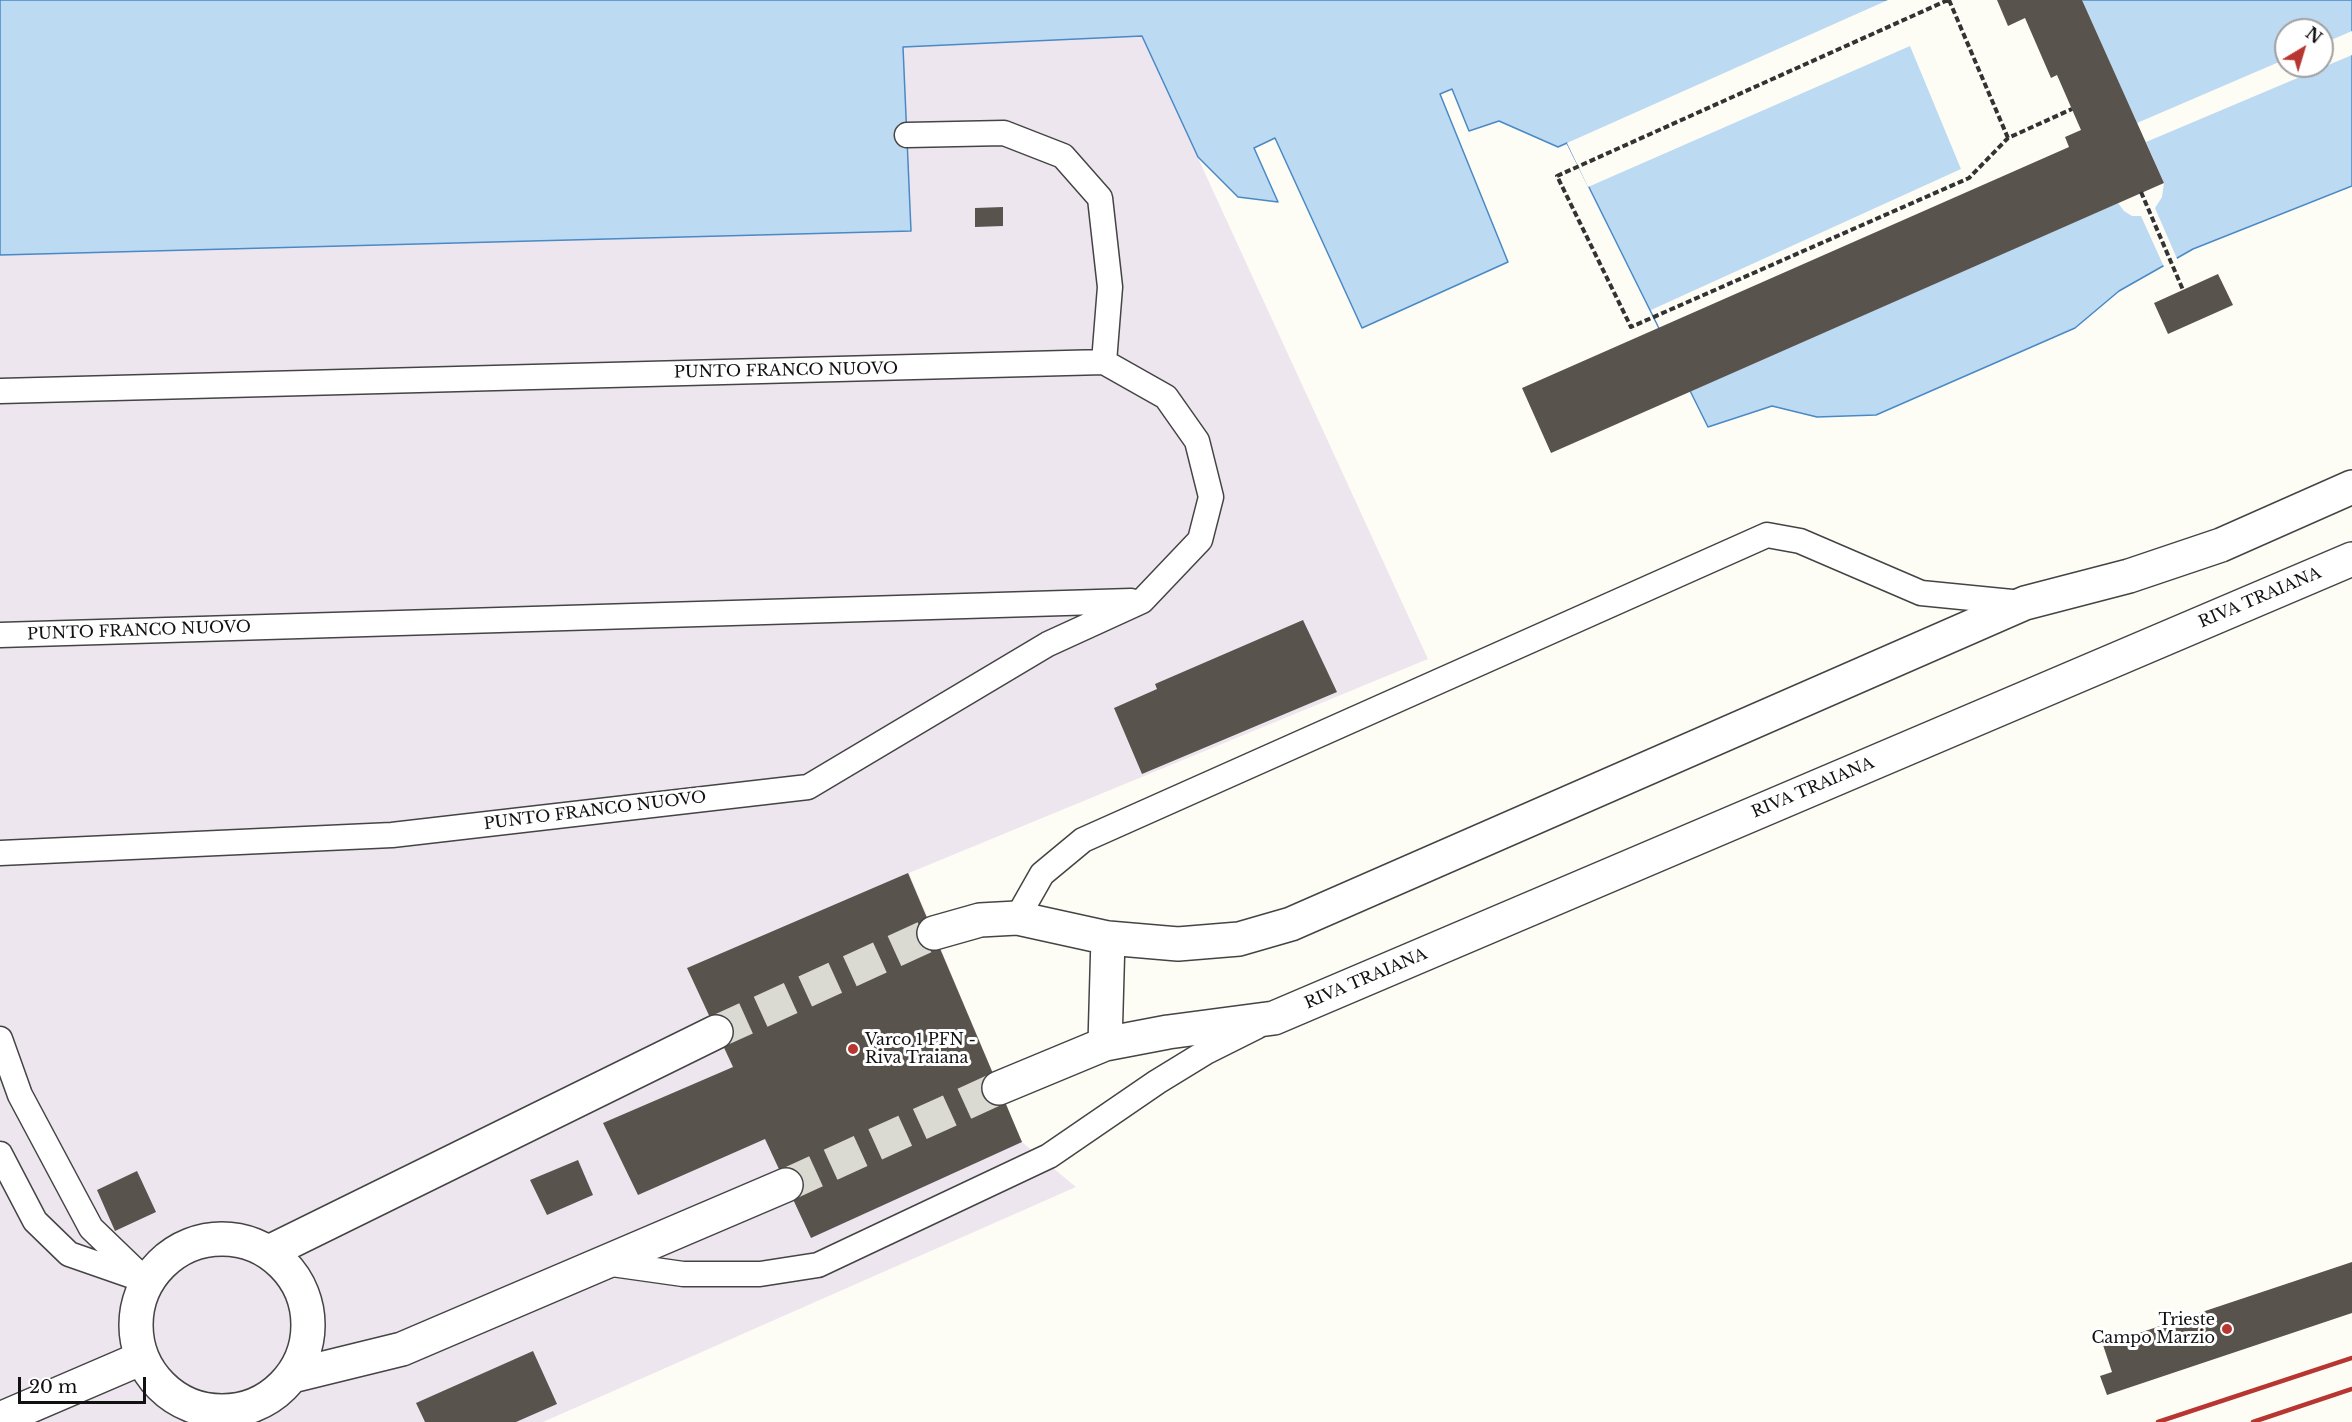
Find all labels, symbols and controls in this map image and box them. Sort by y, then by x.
north arrow [2274,18,2334,78]
text: N [2302,23,2326,48]
street label: PUNTO FRANCO NUOVO [674,359,898,383]
street label: RIVA TRAIANA [2196,564,2324,632]
street label: PUNTO FRANCO NUOVO [27,617,251,645]
street label: RIVA TRAIANA [1749,754,1877,822]
street label: PUNTO FRANCO NUOVO [483,788,707,834]
street label: RIVA TRAIANA [1302,945,1430,1013]
place label: Varco 1 PFN - Riva Traiana [865,1030,976,1068]
marker: Varco 1 PFN - Riva Traiana [846,1042,860,1056]
place label: Trieste Campo Marzio [2091,1310,2215,1348]
marker: Trieste Campo Marzio [2220,1322,2234,1336]
scale bar [21,1365,148,1403]
text: 20 m [29,1376,77,1398]

